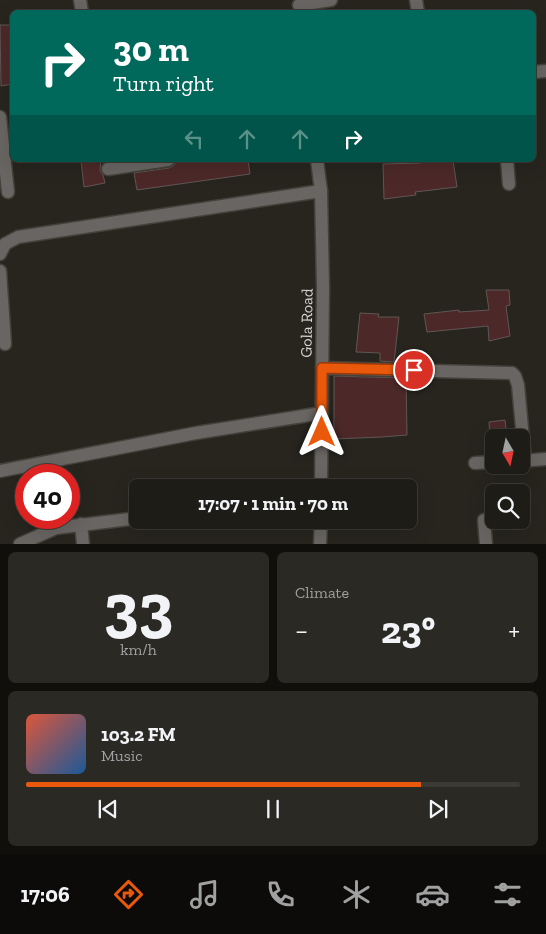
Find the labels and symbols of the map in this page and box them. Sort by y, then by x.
street label: Gola Road [296,288,317,358]
pin [393,349,435,391]
position arrow [295,405,347,457]
north arrow [485,429,530,474]
speed limit sign: 40 [15,464,80,529]

